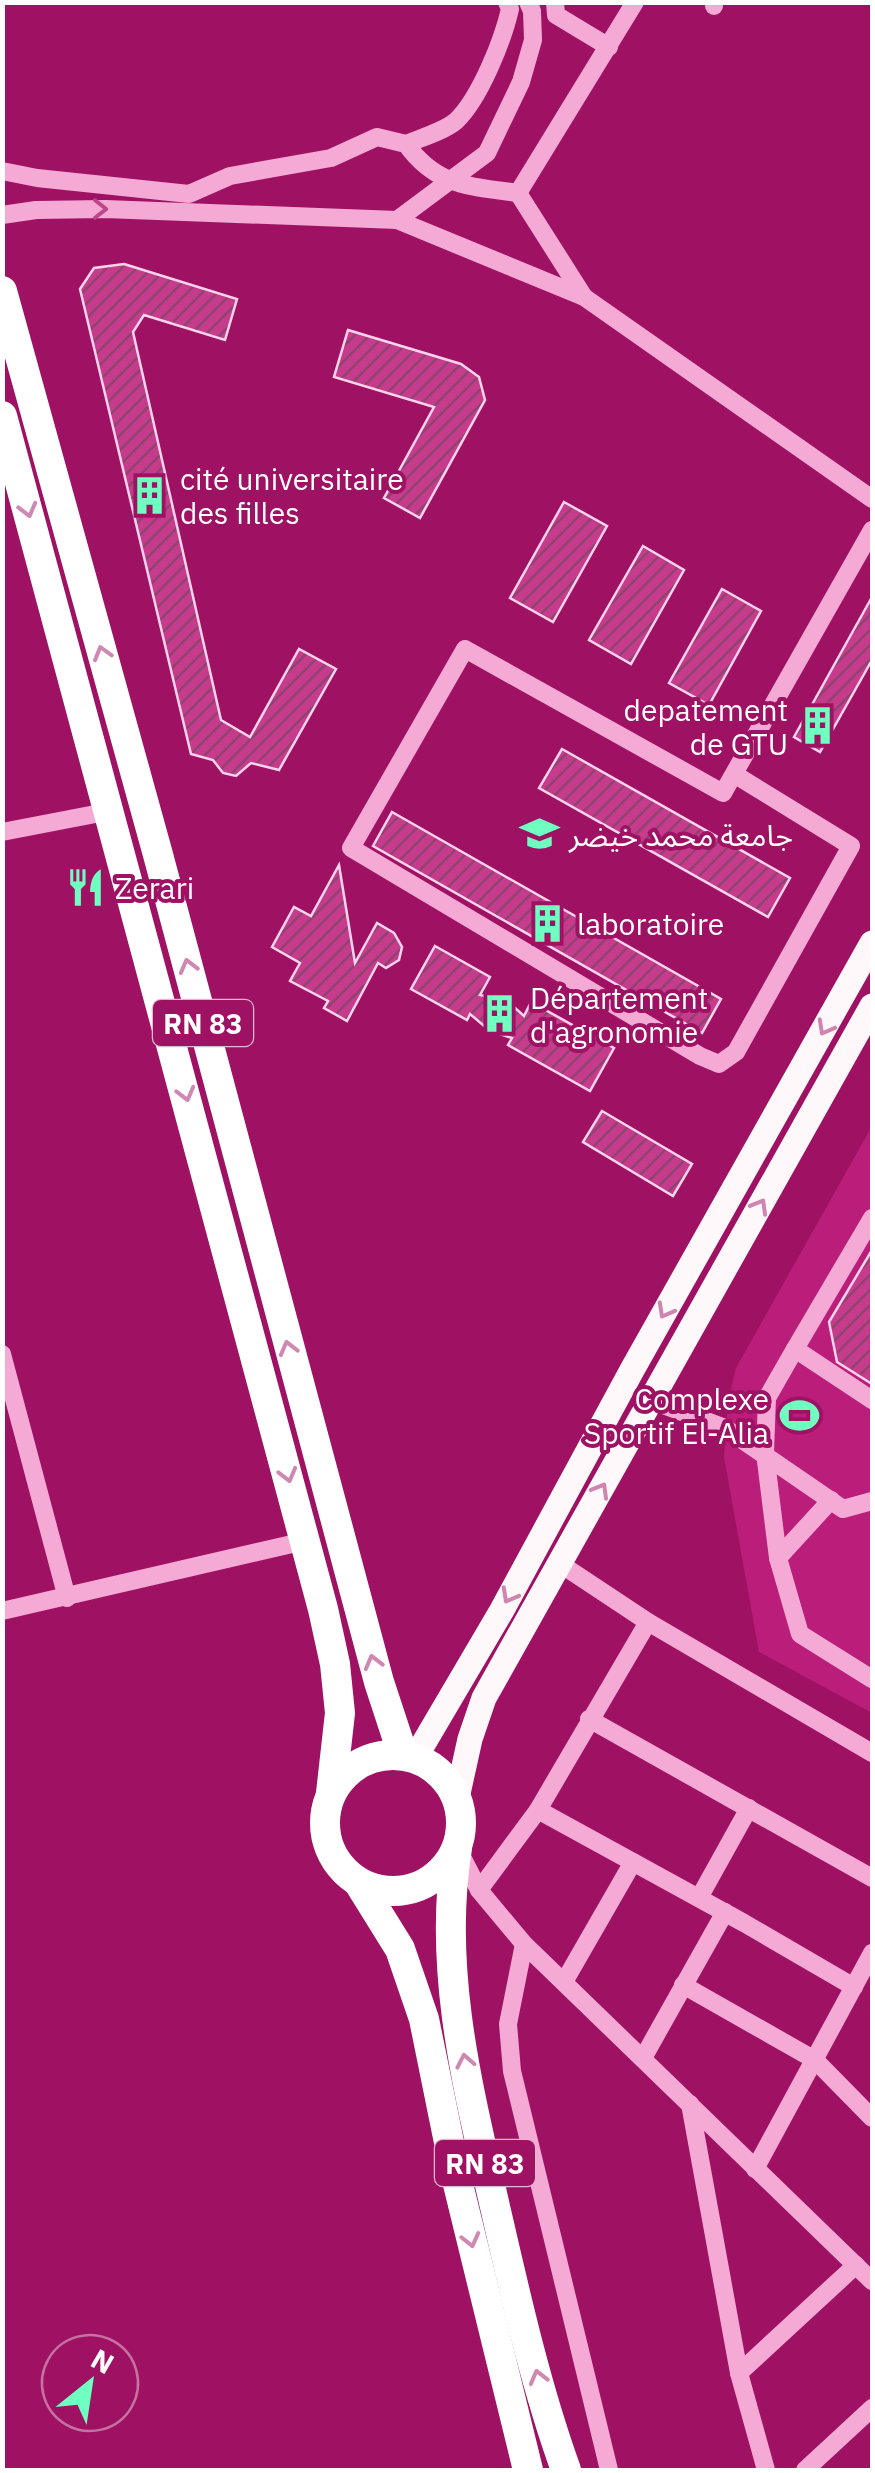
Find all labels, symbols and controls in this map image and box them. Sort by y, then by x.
one-way arrow [92,198,108,220]
place label: cité universitaire des filles [180,459,404,532]
building icon: cité universitaire des filles [129,474,171,516]
one-way arrow [17,501,38,518]
one-way arrow [93,644,114,662]
place label: depatement de GTU [624,690,788,763]
building icon: depatement de GTU [797,705,839,747]
school or university icon: جامعة محمد خيضر [518,813,560,855]
place label: جامعة محمد خيضر [568,815,793,854]
restaurant icon: Zerari [64,866,106,908]
place label: Zerari [115,868,194,907]
building icon: laboratoire [526,902,568,944]
place label: laboratoire [577,904,724,943]
one-way arrow [178,958,199,975]
place label: Département d'agronomie [530,978,708,1051]
building icon: Département d'agronomie [479,993,521,1035]
road number: RN 83 [153,1000,253,1046]
one-way arrow [817,1017,837,1035]
one-way arrow [174,1085,195,1102]
one-way arrow [747,1199,767,1217]
one-way arrow [658,1301,677,1319]
one-way arrow [279,1340,300,1357]
place label: Complexe Sportif El-Alia [584,1379,769,1452]
sports icon: Complexe Sportif El-Alia [778,1394,820,1436]
one-way arrow [276,1466,297,1484]
one-way arrow [588,1483,608,1501]
one-way arrow [501,1586,521,1604]
one-way arrow [364,1654,385,1671]
one-way arrow [455,2052,476,2069]
road number: RN 83 [435,2140,535,2186]
one-way arrow [459,2231,480,2248]
north arrow [40,2333,140,2433]
text: N [85,2340,121,2382]
one-way arrow [528,2369,549,2386]

